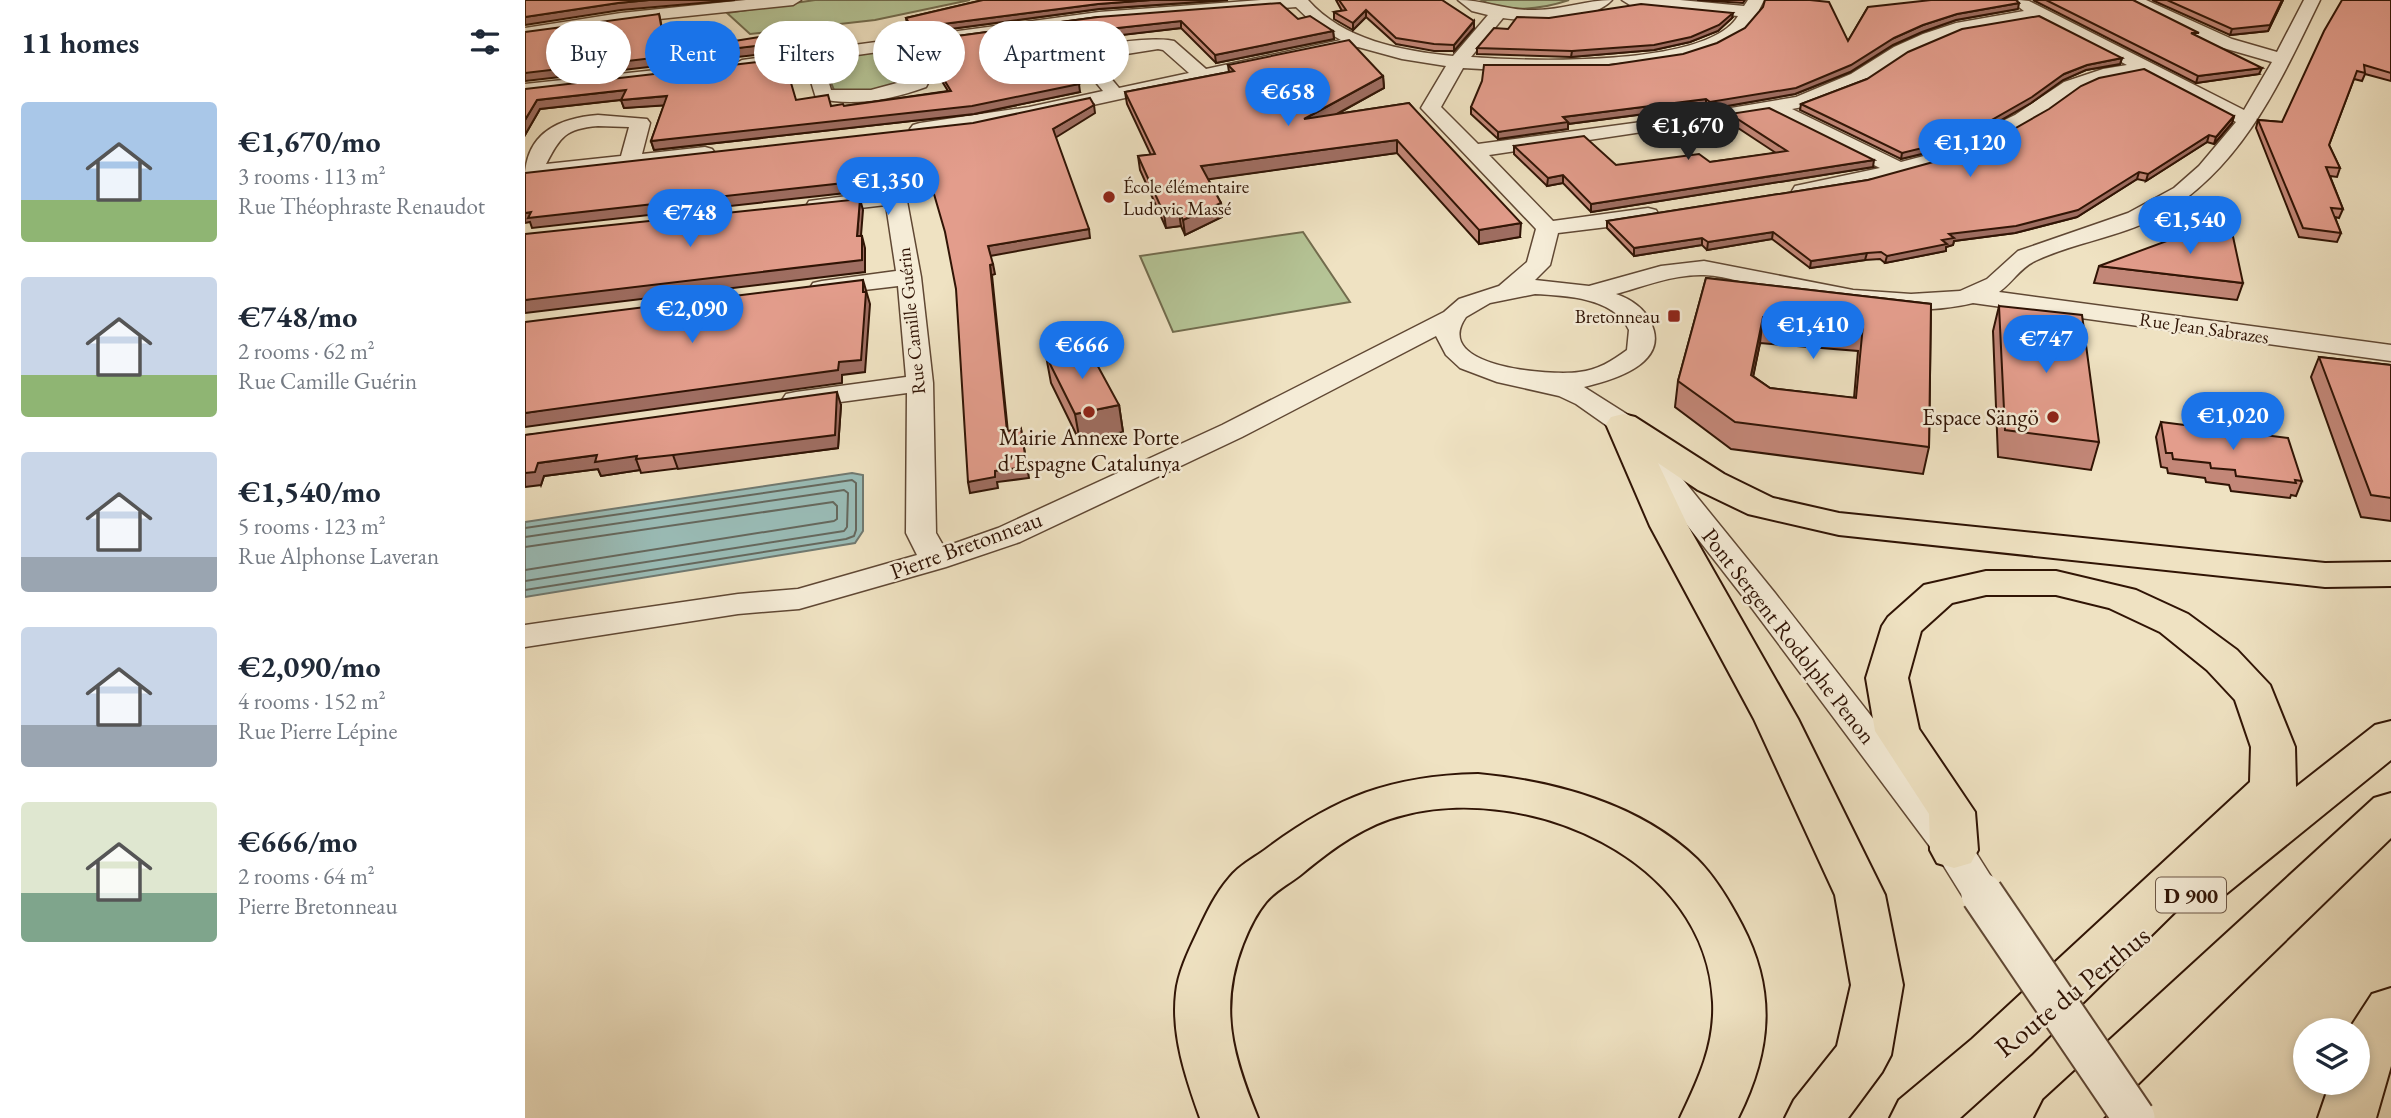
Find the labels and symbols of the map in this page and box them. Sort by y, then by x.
pin: €658 [1247,68,1329,128]
pin: €1,670 [1631,102,1745,162]
pin: €1,120 [1913,120,2027,179]
pin: €1,350 [831,158,945,217]
place label: École élémentaire Ludovic Massé [1123,174,1249,221]
marker: École élémentaire Ludovic Massé [1101,189,1117,205]
pin: €748 [649,190,731,249]
pin: €1,540 [2133,196,2247,256]
street label: Rue Camille Guérin [891,246,931,396]
pin: €2,090 [635,286,749,345]
pin: €1,410 [1756,302,1870,361]
place label: Bretonneau [1575,304,1660,329]
street label: Rue Jean Sabrazes [2138,307,2270,349]
marker: Bretonneau [1666,308,1682,324]
pin: €747 [2005,316,2087,375]
pin: €666 [1041,322,1123,381]
pin: €1,020 [2176,392,2290,452]
place label: Espace Sängö [1922,402,2039,432]
marker: Mairie Annexe Porte d'Espagne Catalunya [1081,404,1097,420]
marker: Espace Sängö [2045,409,2061,425]
place label: Mairie Annexe Porte d'Espagne Catalunya [998,422,1181,478]
street label: Pierre Bretonneau [886,504,1046,586]
street label: Pont Sergent Rodolphe Penon [1695,522,1883,750]
road number: D 900 [2156,878,2226,912]
street label: Route du Perthus [1987,917,2157,1065]

